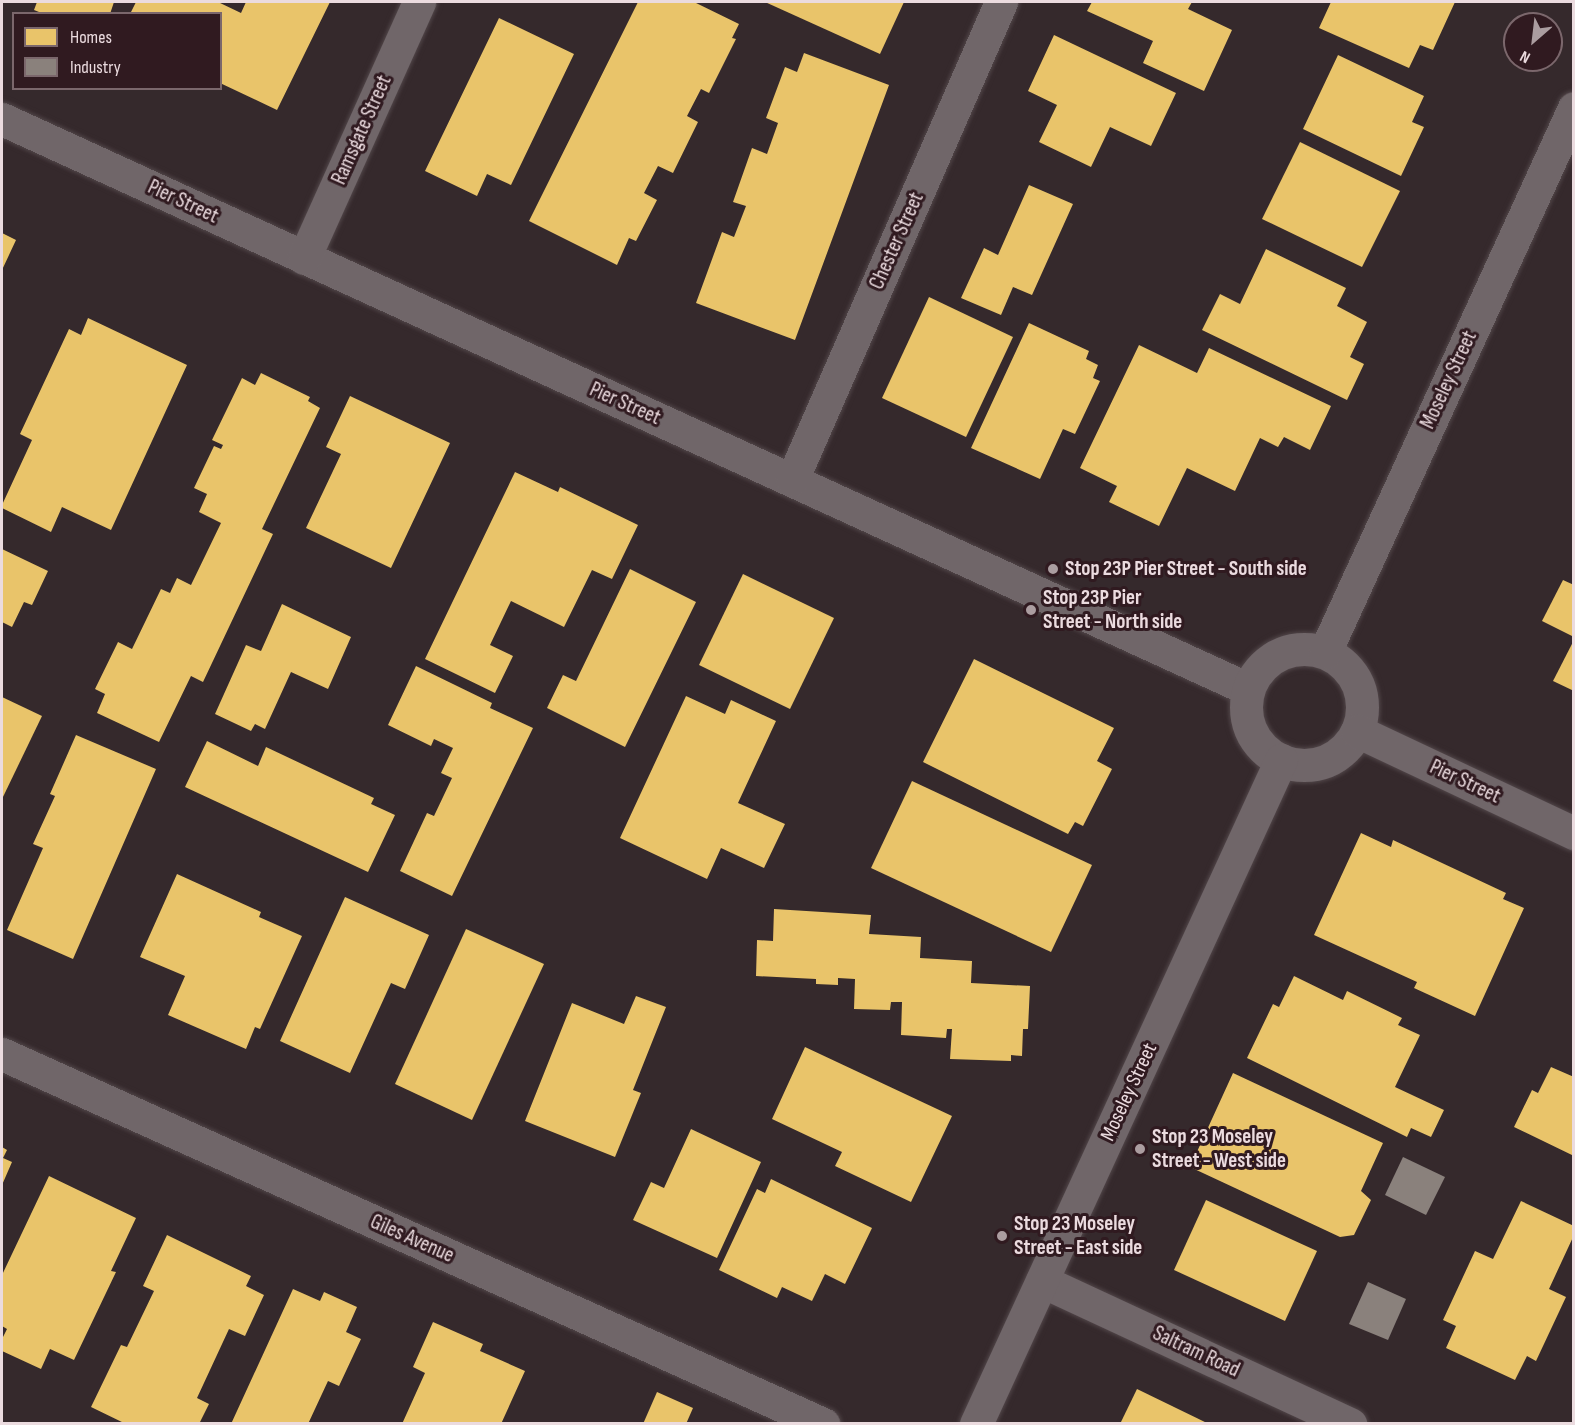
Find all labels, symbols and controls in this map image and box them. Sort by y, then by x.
legend [12,12,222,90]
north arrow [1503,12,1563,72]
text: Homes [70,27,112,48]
text: N [1517,46,1533,67]
text: Industry [70,57,121,78]
street label: Ramsgate Street [327,71,397,189]
street label: Pier Street [144,175,222,229]
street label: Chester Street [864,189,930,293]
street label: Moseley Street [1415,327,1483,433]
street label: Pier Street [586,377,664,431]
place label: Stop 23P Pier Street - South side [1065,556,1307,582]
marker: Stop 23P Pier Street - South side [1046,562,1060,576]
place label: Stop 23P Pier Street - North side [1043,585,1182,635]
marker: Stop 23P Pier Street - North side [1024,603,1038,617]
street label: Pier Street [1426,755,1504,809]
street label: Moseley Street [1095,1039,1163,1145]
place label: Stop 23 Moseley Street - West side [1152,1124,1286,1174]
marker: Stop 23 Moseley Street - West side [1133,1142,1147,1156]
street label: Giles Avenue [366,1209,458,1269]
place label: Stop 23 Moseley Street - East side [1014,1211,1142,1261]
marker: Stop 23 Moseley Street - East side [995,1229,1009,1243]
street label: Saltram Road [1149,1321,1243,1383]

